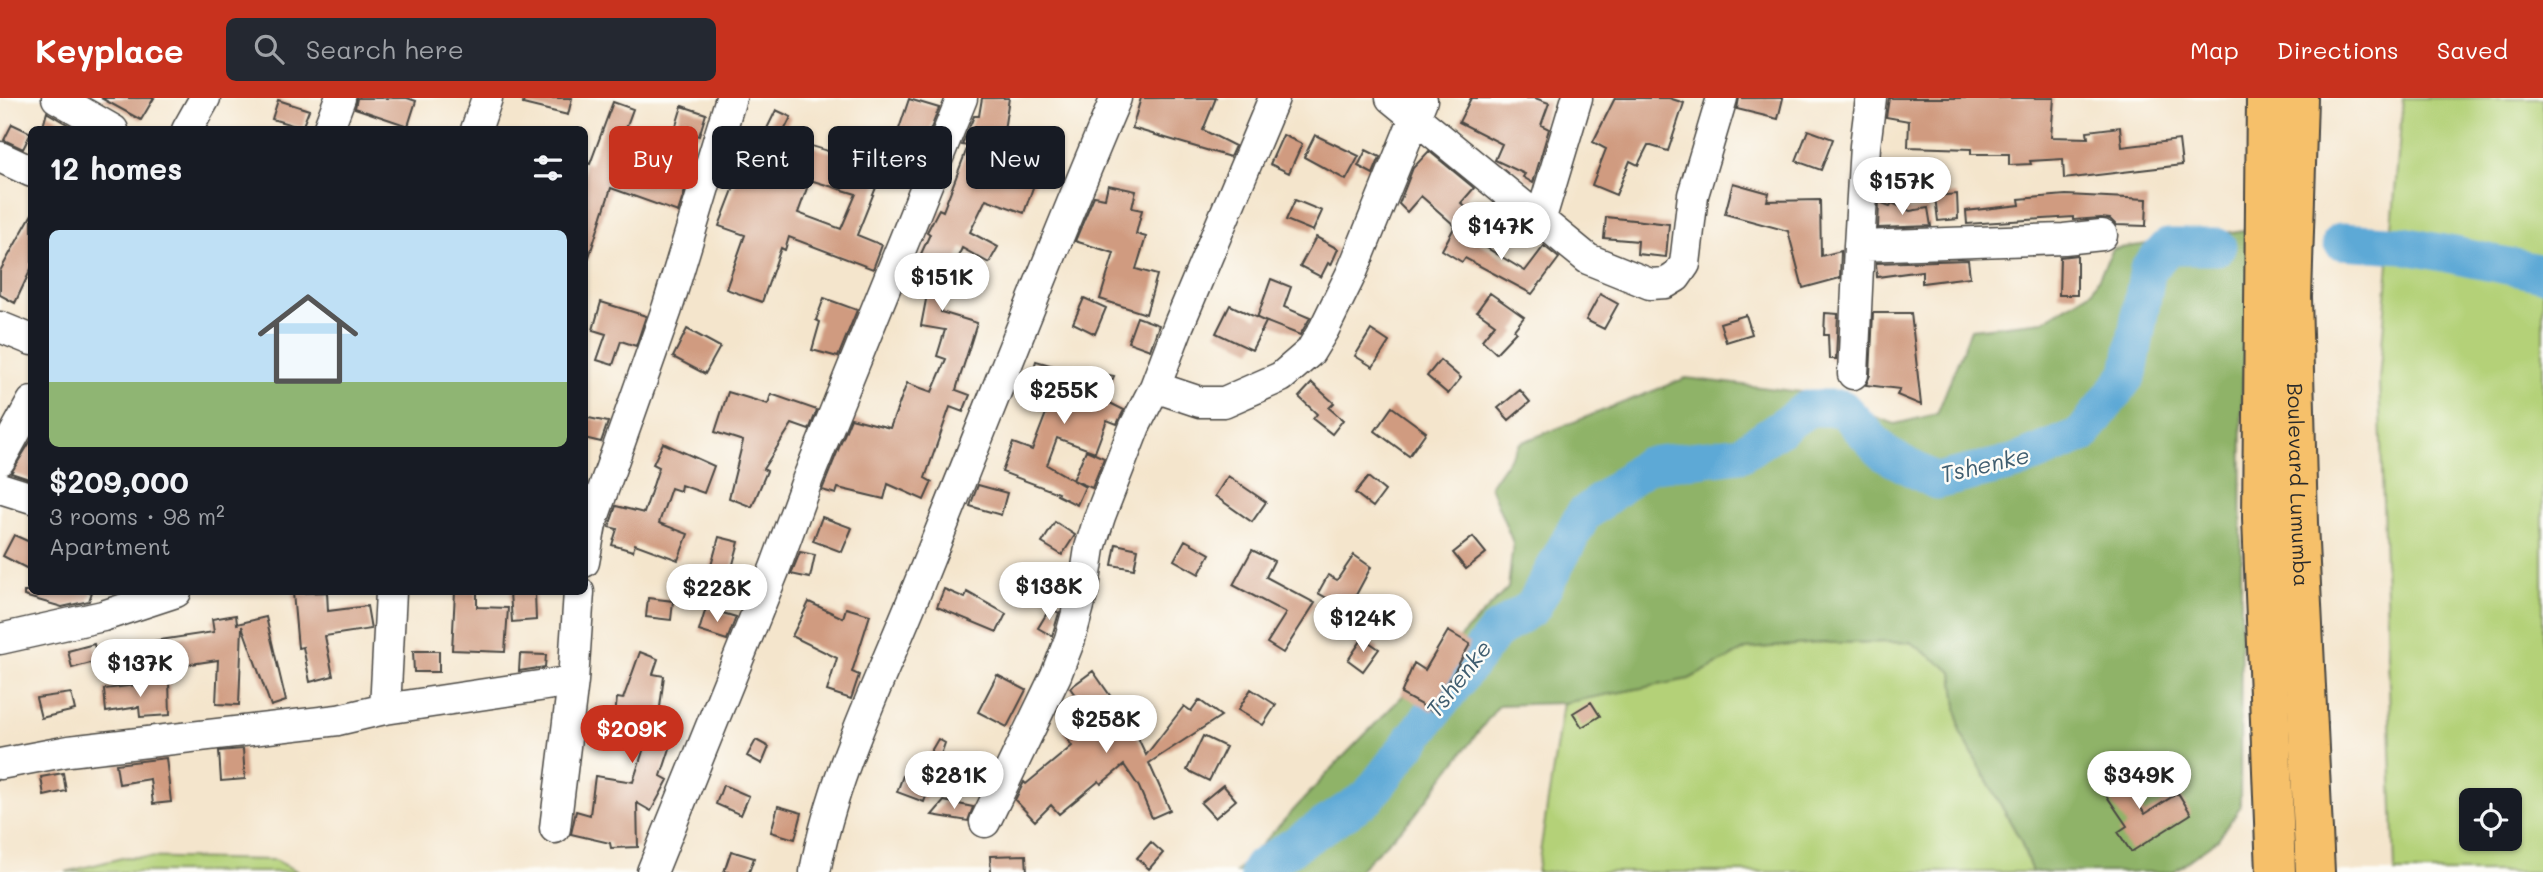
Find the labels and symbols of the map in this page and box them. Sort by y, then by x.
pin: $157K [1853,158,1951,217]
pin: $147K [1452,202,1550,262]
pin: $151K [893,254,991,313]
pin: $255K [1015,366,1113,426]
street label: Boulevard Lumumba [2282,382,2316,587]
water label: Tshenke [1937,439,2032,489]
pin: $138K [1000,562,1098,622]
pin: $228K [668,564,766,624]
pin: $124K [1314,594,1412,654]
water label: Tshenke [1419,634,1498,723]
pin: $137K [91,640,189,699]
pin: $258K [1057,696,1155,755]
pin: $209K [583,706,681,765]
pin: $281K [905,752,1003,811]
pin: $349K [2090,752,2188,811]

